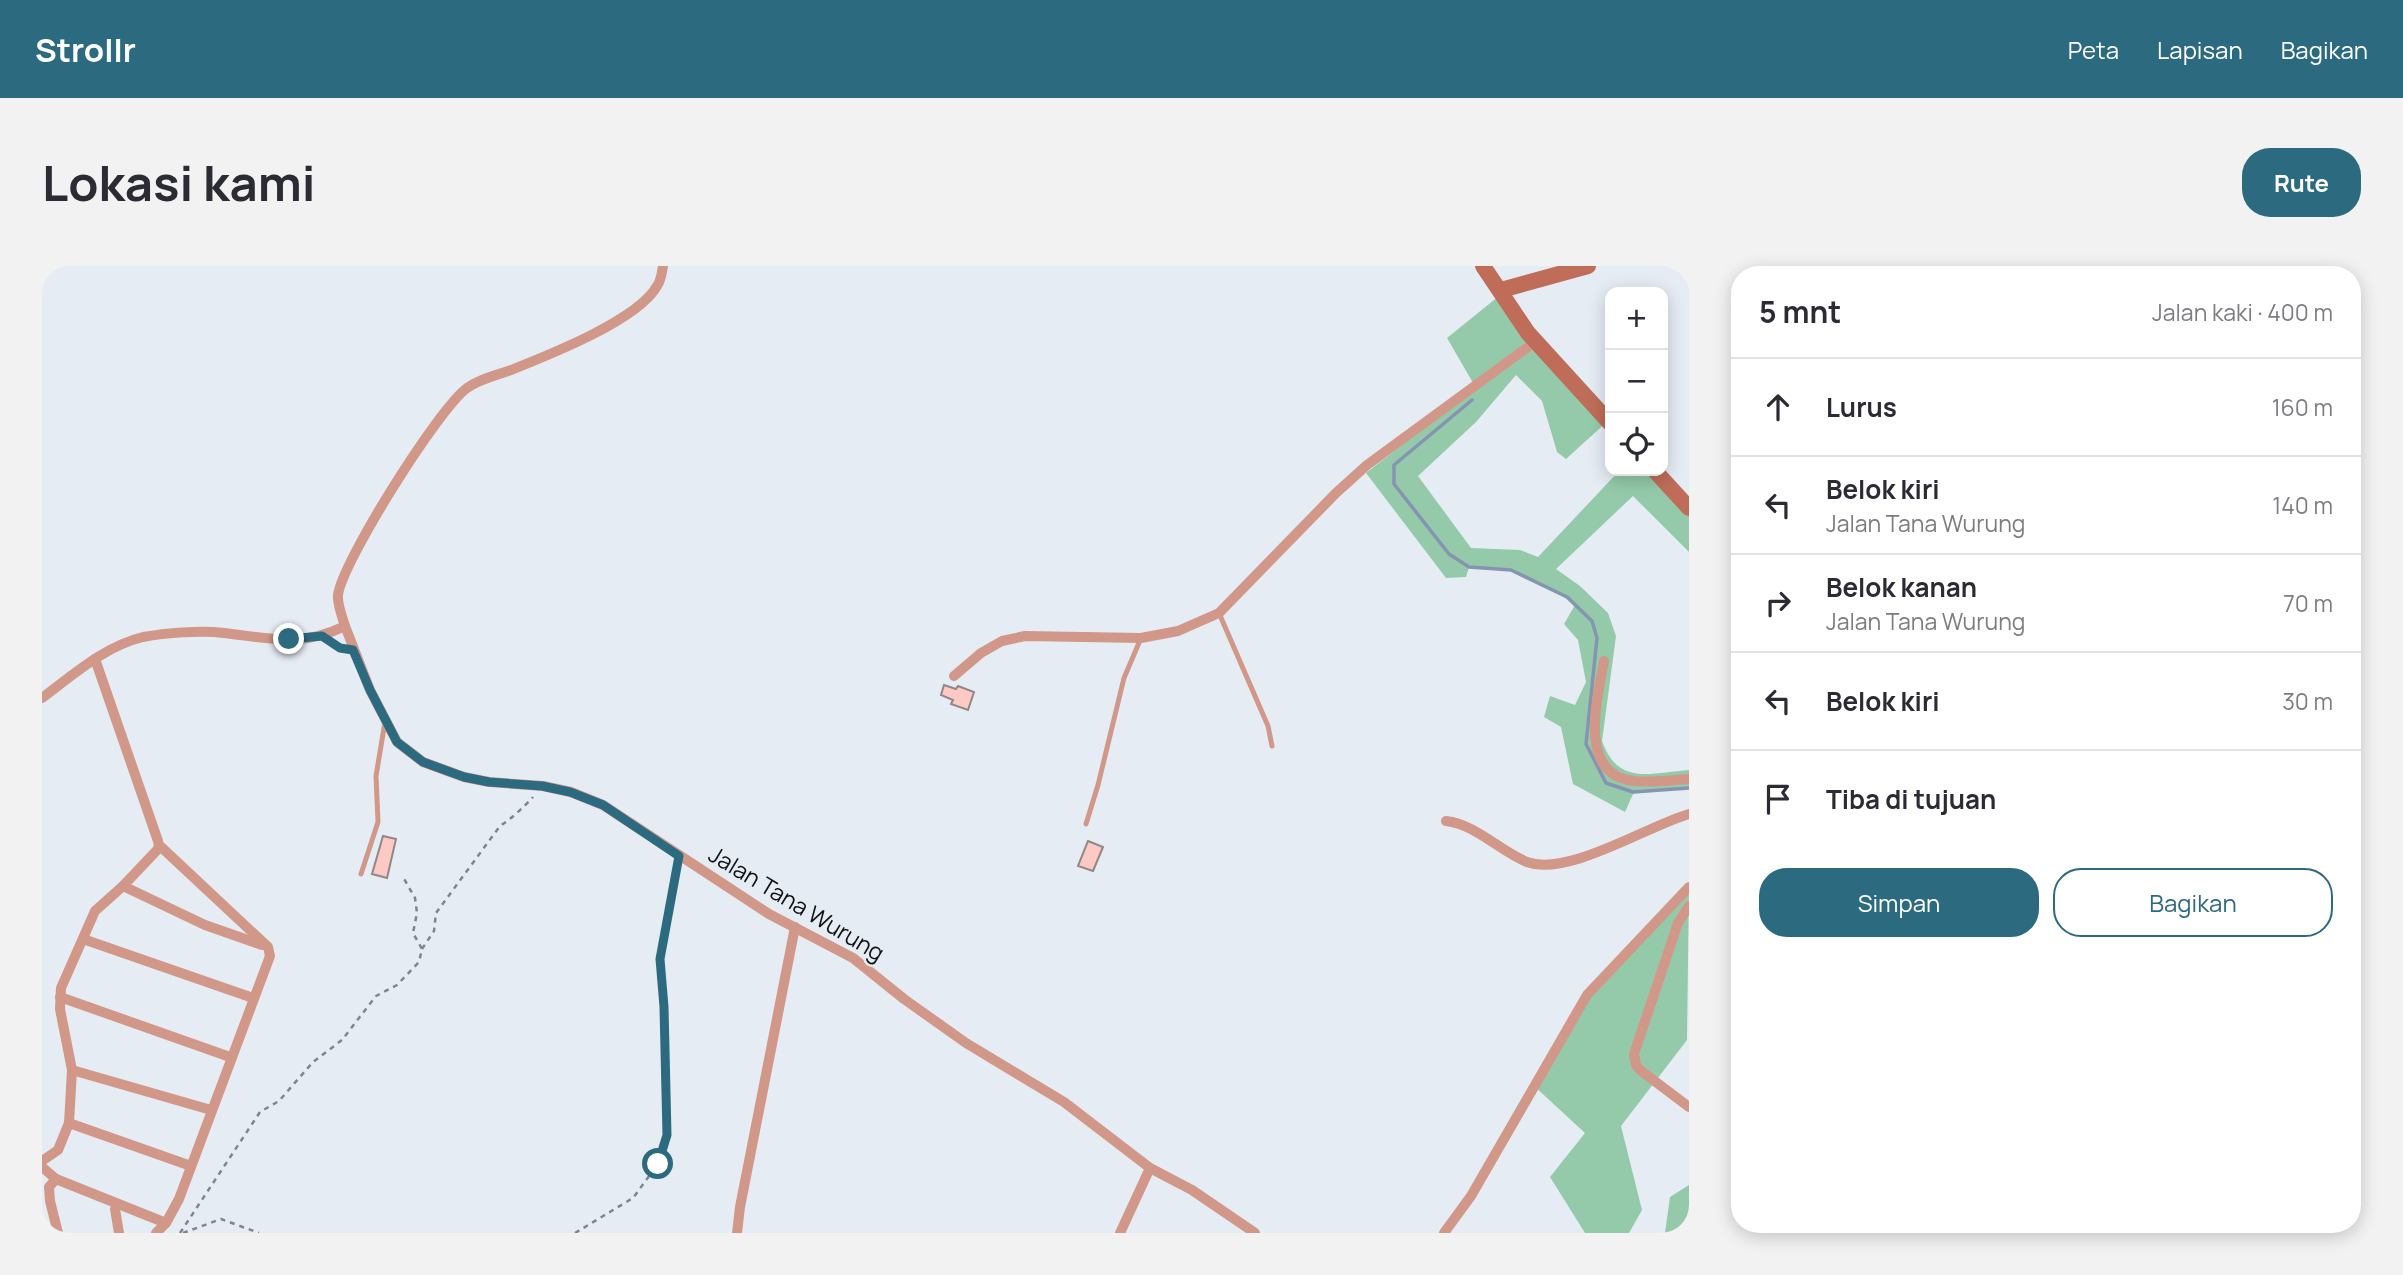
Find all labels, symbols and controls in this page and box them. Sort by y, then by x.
text: Strollr [35,27,136,72]
text: Peta [2068,33,2119,66]
text: Lapisan [2157,33,2243,66]
text: Bagikan [2281,33,2368,66]
button: Rute [2242,148,2361,217]
text: Lokasi kami [42,149,315,216]
map controls [1605,287,1668,476]
button: + [1605,287,1668,350]
text: 5 mnt [1759,291,1841,332]
text: Jalan kaki · 400 m [2152,296,2333,328]
button: − [1605,350,1668,413]
icon: ahead [1759,388,1797,426]
text: Lurus [1826,389,1897,425]
text: 160 m [2272,391,2333,423]
button: locate [1605,413,1668,476]
text: Belok kiri [1826,471,1940,507]
icon: left [1759,486,1797,524]
text: 140 m [2272,489,2333,521]
text: Jalan Tana Wurung [1826,507,2026,539]
text: Belok kanan [1826,569,1977,605]
icon: right [1759,584,1797,622]
text: 70 m [2283,587,2333,619]
text: Jalan Tana Wurung [1826,605,2026,637]
route end [273,623,304,654]
icon: left [1759,682,1797,720]
text: Belok kiri [1826,683,1940,719]
text: 30 m [2282,685,2333,717]
icon: arrive [1759,780,1797,818]
text: Tiba di tujuan [1826,781,1996,817]
street label: Jalan Tana Wurung [703,838,891,968]
button: Simpan [1759,868,2039,937]
button: Bagikan [2053,868,2333,937]
route start [642,1148,673,1179]

